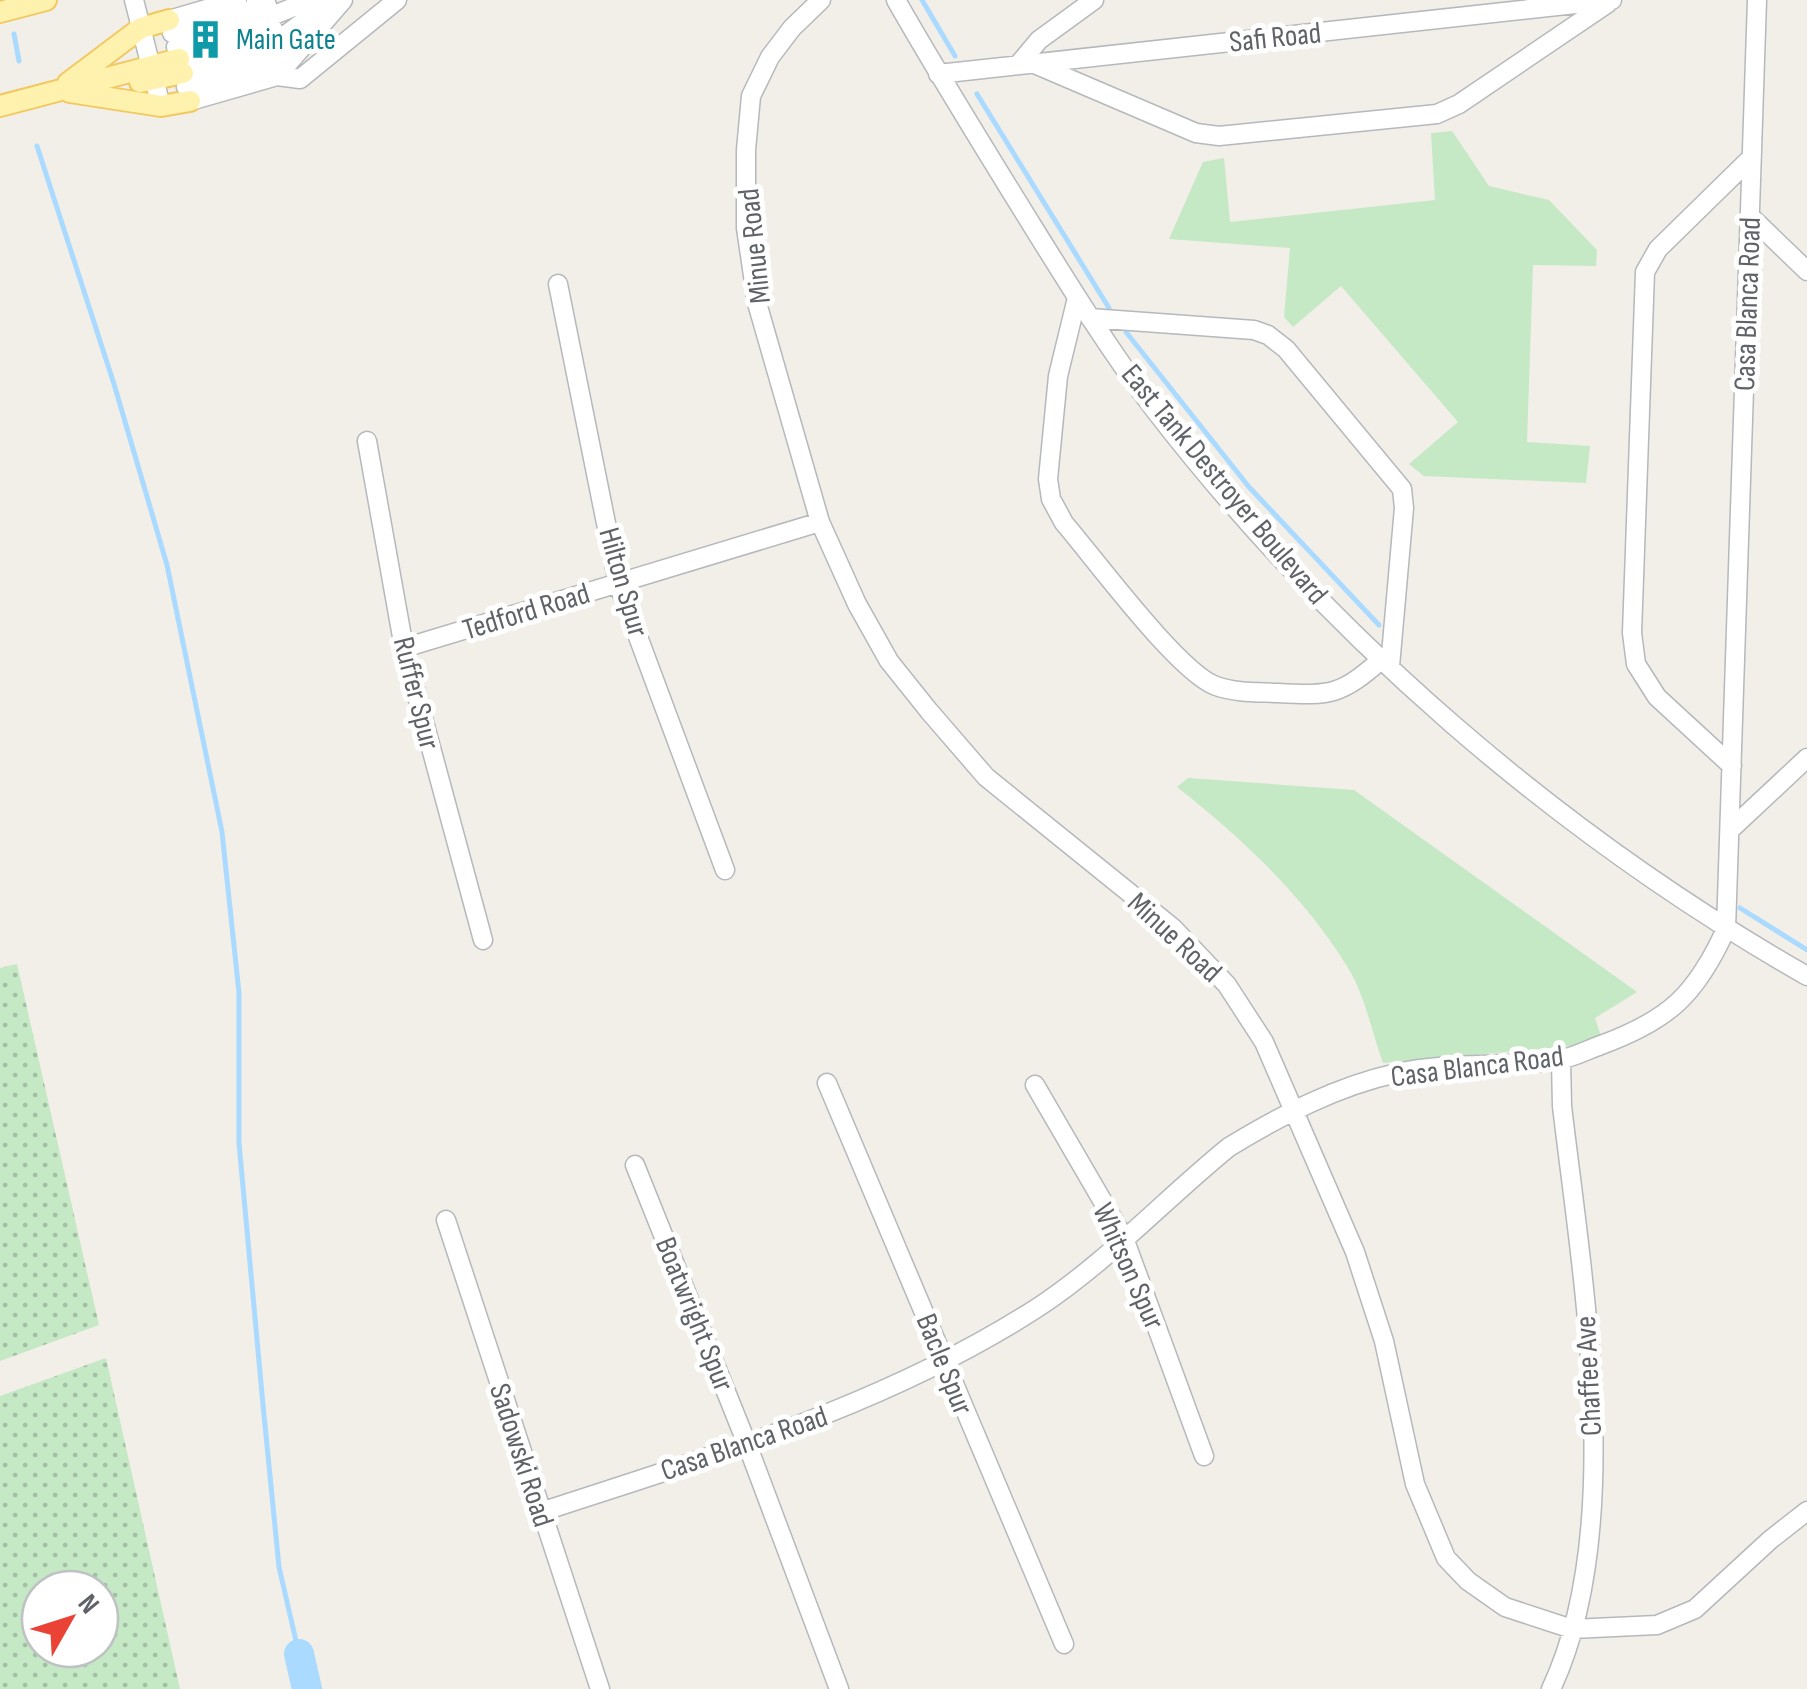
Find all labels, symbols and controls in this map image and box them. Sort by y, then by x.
street label: Safi Road [1227,15,1323,61]
building icon: Main Gate [185,18,227,60]
place label: Main Gate [236,22,336,58]
street label: Minue Road [731,187,779,305]
street label: Casa Blanca Road [1727,217,1769,392]
street label: East Tank Destroyer Boulevard [1113,357,1335,612]
street label: Hilton Spur [590,524,656,641]
street label: Tedford Road [459,576,594,648]
street label: Ruffer Spur [385,633,447,754]
street label: Minue Road [1120,885,1229,990]
street label: Casa Blanca Road [1389,1039,1566,1095]
street label: Whitson Spur [1084,1198,1172,1335]
street label: Boatwright Spur [647,1232,741,1397]
street label: Bacle Spur [908,1309,981,1421]
street label: Chaffee Ave [1568,1315,1610,1437]
street label: Sadowski Road [481,1379,561,1532]
street label: Casa Blanca Road [656,1399,832,1489]
north arrow [20,1569,120,1669]
text: N [71,1588,106,1620]

